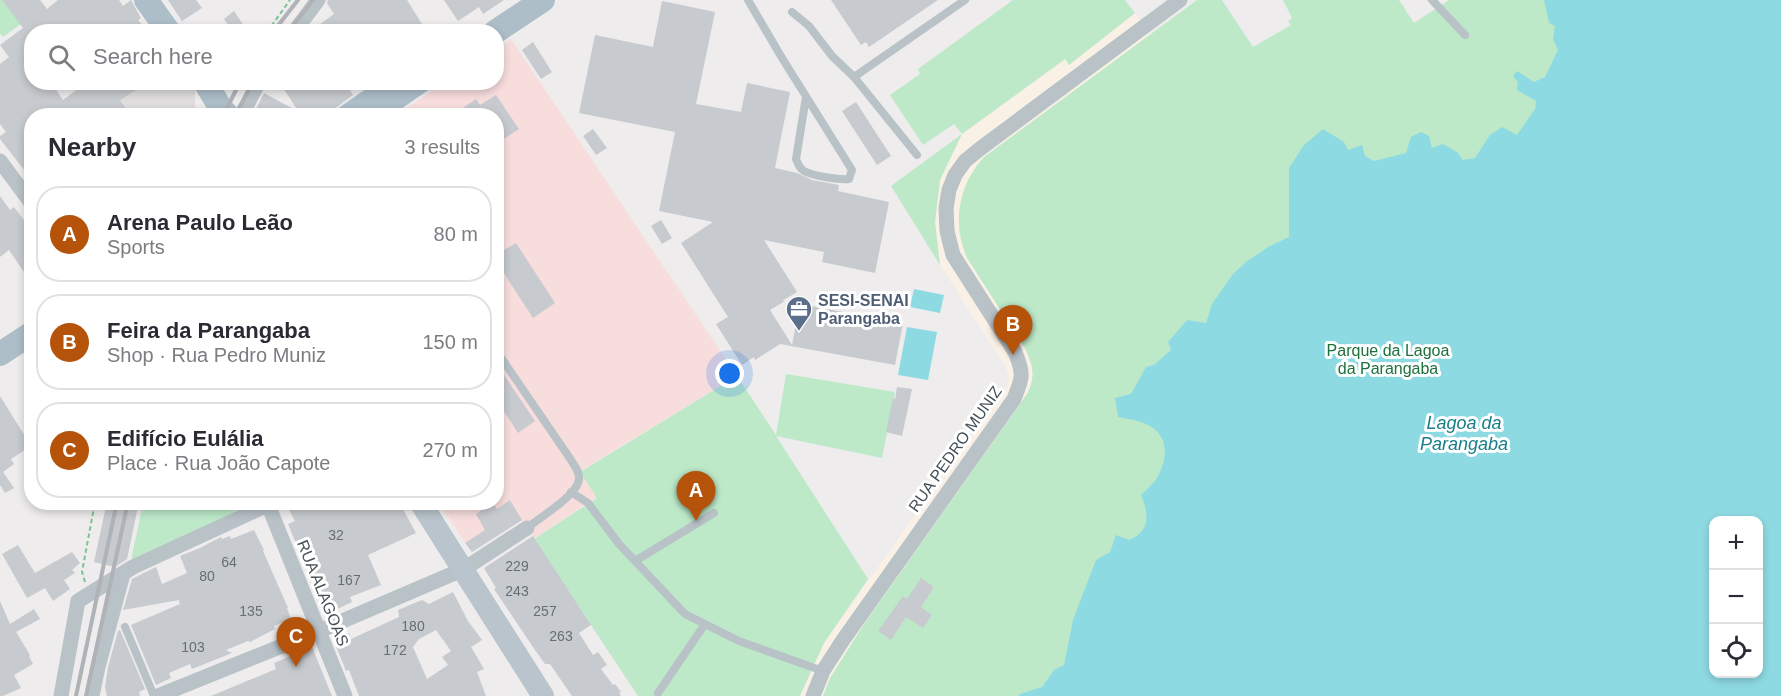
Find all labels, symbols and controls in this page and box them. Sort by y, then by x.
search box [24,24,504,90]
icon: search [45,41,78,74]
text: Search here [93,44,213,69]
text: Nearby [48,132,136,162]
text: 3 results [404,136,480,158]
text: Arena Paulo Leão [107,210,293,235]
text: A [62,223,77,245]
text: 80 m [434,223,478,245]
text: Sports [107,236,165,258]
place label: SESI-SENAI Parangaba [818,292,909,327]
office icon: SESI-SENAI Parangaba [784,294,814,332]
pin: B [994,306,1032,355]
text: Feira da Parangaba [107,318,310,343]
text: B [62,331,77,353]
text: 150 m [422,331,478,353]
park label: Parque da Lagoa da Parangaba [1327,342,1449,377]
text: Shop · Rua Pedro Muniz [107,344,326,366]
your location [715,359,744,388]
street label: RUA PEDRO MUNIZ [905,383,1005,515]
water label: Lagoa da Parangaba [1420,413,1508,454]
text: Edifício Eulália [107,426,263,451]
text: C [62,439,77,461]
text: 270 m [422,439,478,461]
text: Place · Rua João Capote [107,452,330,474]
pin: A [676,472,716,521]
map controls [1709,516,1763,678]
button: + [1709,516,1763,570]
house number: 32 [328,527,344,543]
street label: RUA ALAGOAS [294,537,352,649]
house number: 64 [221,554,237,570]
house number: 229 [505,558,529,574]
house number: 80 [199,568,215,584]
button: − [1709,570,1763,624]
house number: 167 [337,572,361,588]
house number: 243 [505,583,529,599]
house number: 135 [239,603,263,619]
house number: 257 [533,603,557,619]
pin: C [276,618,316,667]
house number: 180 [401,618,425,634]
button: locate [1709,624,1763,678]
house number: 263 [549,628,573,644]
house number: 103 [181,639,205,655]
house number: 172 [383,642,407,658]

